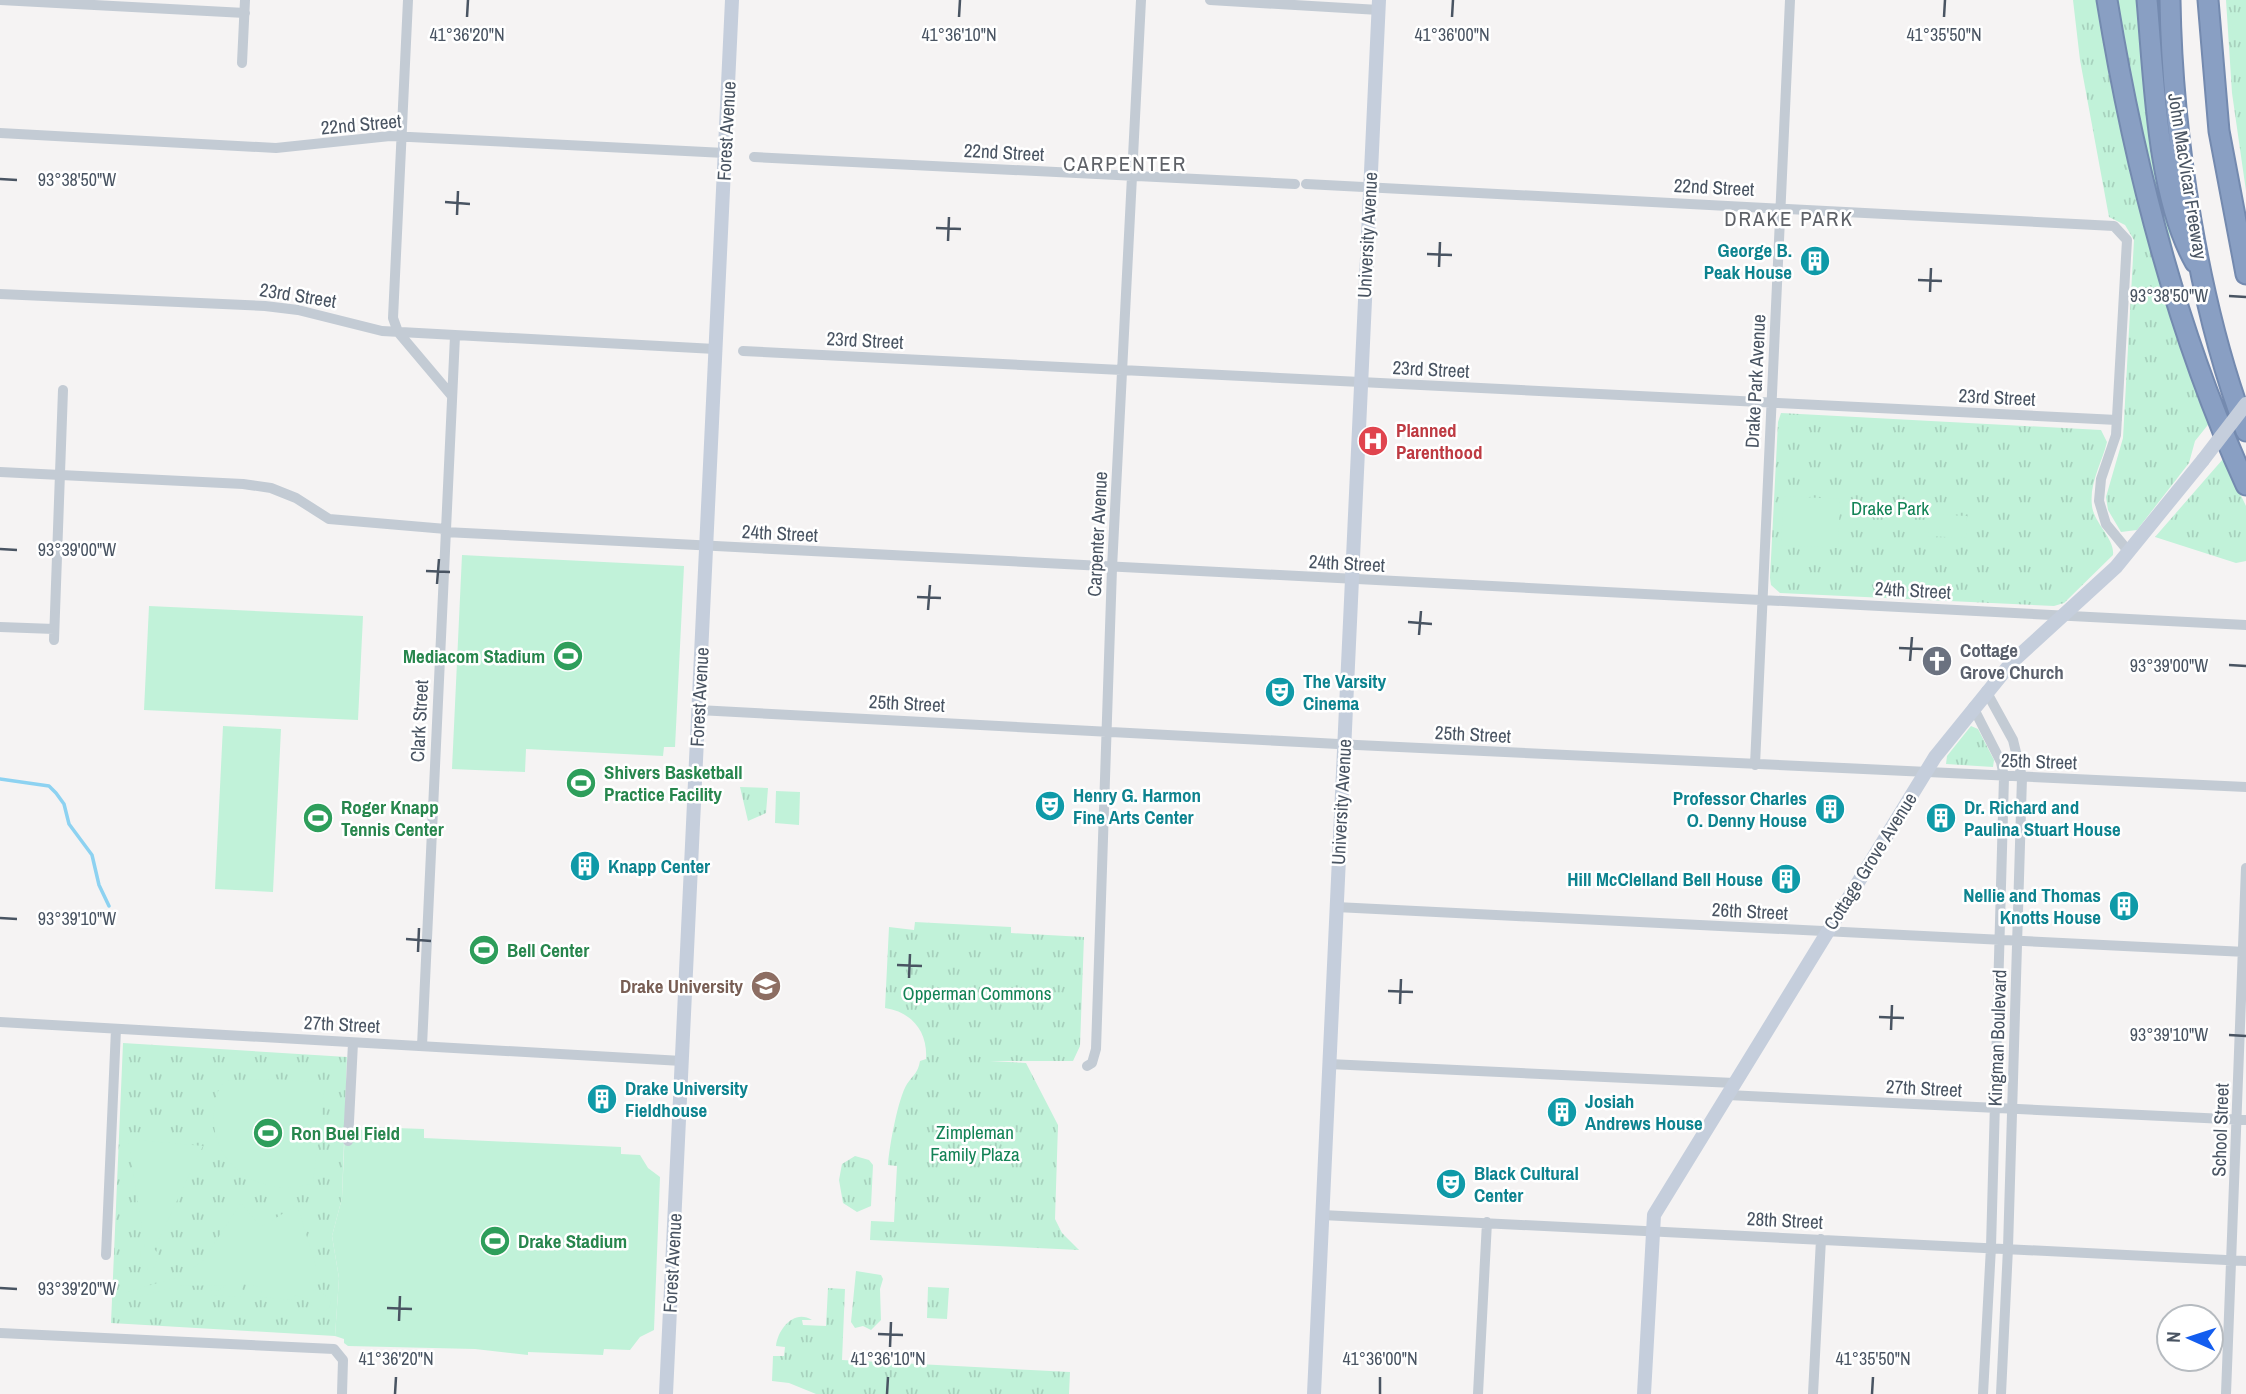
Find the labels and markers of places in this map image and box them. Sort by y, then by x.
place label: George B. Peak House [1704,237,1792,285]
building icon: George B. Peak House [1798,244,1832,278]
place label: Planned Parenthood [1396,417,1483,465]
hospital icon: Planned Parenthood [1356,424,1390,458]
place label: Cottage Grove Church [1960,637,2064,685]
sports icon: Mediacom Stadium [551,639,585,673]
place label: Mediacom Stadium [403,643,545,669]
church icon: Cottage Grove Church [1920,644,1954,678]
place label: The Varsity Cinema [1303,668,1386,716]
theatre icon: The Varsity Cinema [1263,675,1297,709]
place label: Shivers Basketball Practice Facility [604,759,743,807]
sports icon: Shivers Basketball Practice Facility [564,766,598,800]
place label: Henry G. Harmon Fine Arts Center [1073,782,1201,830]
place label: Professor Charles O. Denny House [1673,785,1807,833]
theatre icon: Henry G. Harmon Fine Arts Center [1033,789,1067,823]
building icon: Professor Charles O. Denny House [1813,792,1847,826]
place label: Roger Knapp Tennis Center [341,794,444,842]
place label: Dr. Richard and Paulina Stuart House [1964,794,2121,842]
sports icon: Roger Knapp Tennis Center [301,801,335,835]
building icon: Dr. Richard and Paulina Stuart House [1924,801,1958,835]
building icon: Knapp Center [568,849,602,883]
place label: Knapp Center [608,853,710,879]
building icon: Hill McClelland Bell House [1769,862,1803,896]
place label: Hill McClelland Bell House [1567,866,1763,892]
place label: Nellie and Thomas Knotts House [1963,882,2101,930]
building icon: Nellie and Thomas Knotts House [2107,889,2141,923]
sports icon: Bell Center [467,933,501,967]
place label: Bell Center [507,937,589,963]
school or university icon: Drake University [749,969,783,1003]
place label: Drake University [620,973,743,999]
place label: Drake University Fieldhouse [625,1075,748,1123]
building icon: Drake University Fieldhouse [585,1082,619,1116]
place label: Josiah Andrews House [1585,1088,1703,1136]
building icon: Josiah Andrews House [1545,1095,1579,1129]
sports icon: Ron Buel Field [251,1116,285,1150]
place label: Ron Buel Field [291,1120,400,1146]
place label: Black Cultural Center [1474,1160,1579,1208]
theatre icon: Black Cultural Center [1434,1167,1468,1201]
sports icon: Drake Stadium [478,1224,512,1258]
place label: Drake Stadium [518,1228,627,1254]

